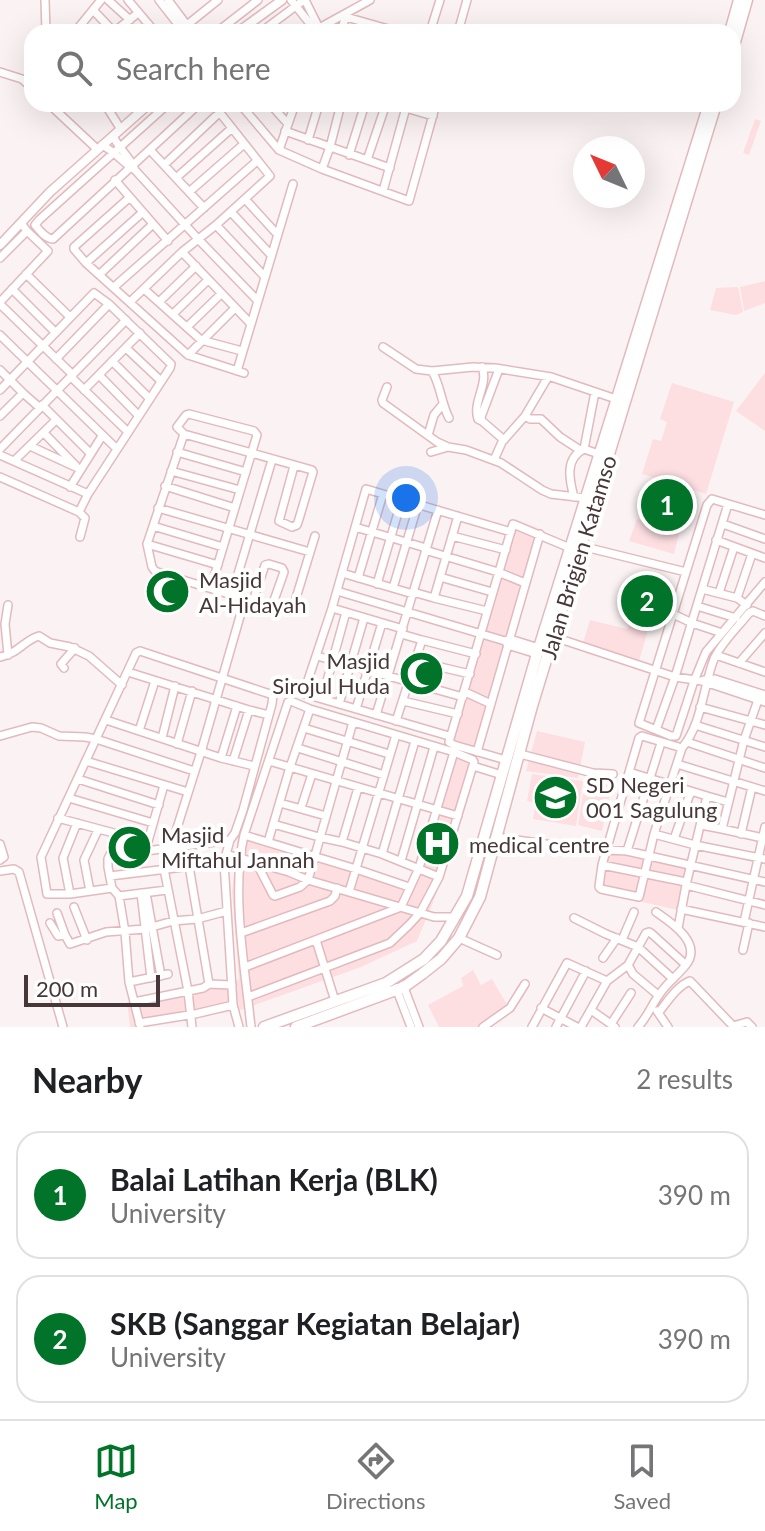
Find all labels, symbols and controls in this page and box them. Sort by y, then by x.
search box [24,24,741,112]
icon: search [52,46,96,90]
text: Search here [116,50,271,86]
north arrow [573,136,645,208]
street label: Jalan Brigjen Katamso [534,452,622,662]
pin: 1 [641,475,693,535]
your location [386,478,426,518]
place label: Masjid Al-Hidayah [199,566,306,618]
mosque icon: Masjid Al-Hidayah [144,568,192,616]
pin: 2 [621,571,673,631]
place label: Masjid Sirojul Huda [272,647,390,699]
mosque icon: Masjid Sirojul Huda [397,649,445,697]
place label: SD Negeri 001 Sagulung [586,771,718,823]
school or university icon: SD Negeri 001 Sagulung [531,773,579,821]
hospital icon: medical centre [414,820,462,868]
place label: Masjid Miftahul Jannah [161,821,315,873]
mosque icon: Masjid Miftahul Jannah [106,823,154,871]
place label: medical centre [469,831,610,858]
scale bar [24,971,160,1007]
text: 200 m [36,975,98,1002]
text: Nearby [32,1059,143,1100]
text: 2 results [636,1063,733,1095]
text: Balai Latihan Kerja (BLK) [110,1161,438,1197]
text: 1 [52,1179,68,1211]
text: 390 m [658,1179,731,1211]
text: University [110,1197,226,1229]
text: SKB (Sanggar Kegiatan Belajar) [110,1305,520,1341]
text: 2 [52,1323,68,1355]
text: 390 m [658,1323,731,1355]
text: University [110,1341,226,1373]
tab: Map [94,1439,138,1514]
tab: Directions [326,1439,425,1514]
tab: Saved [613,1439,671,1514]

